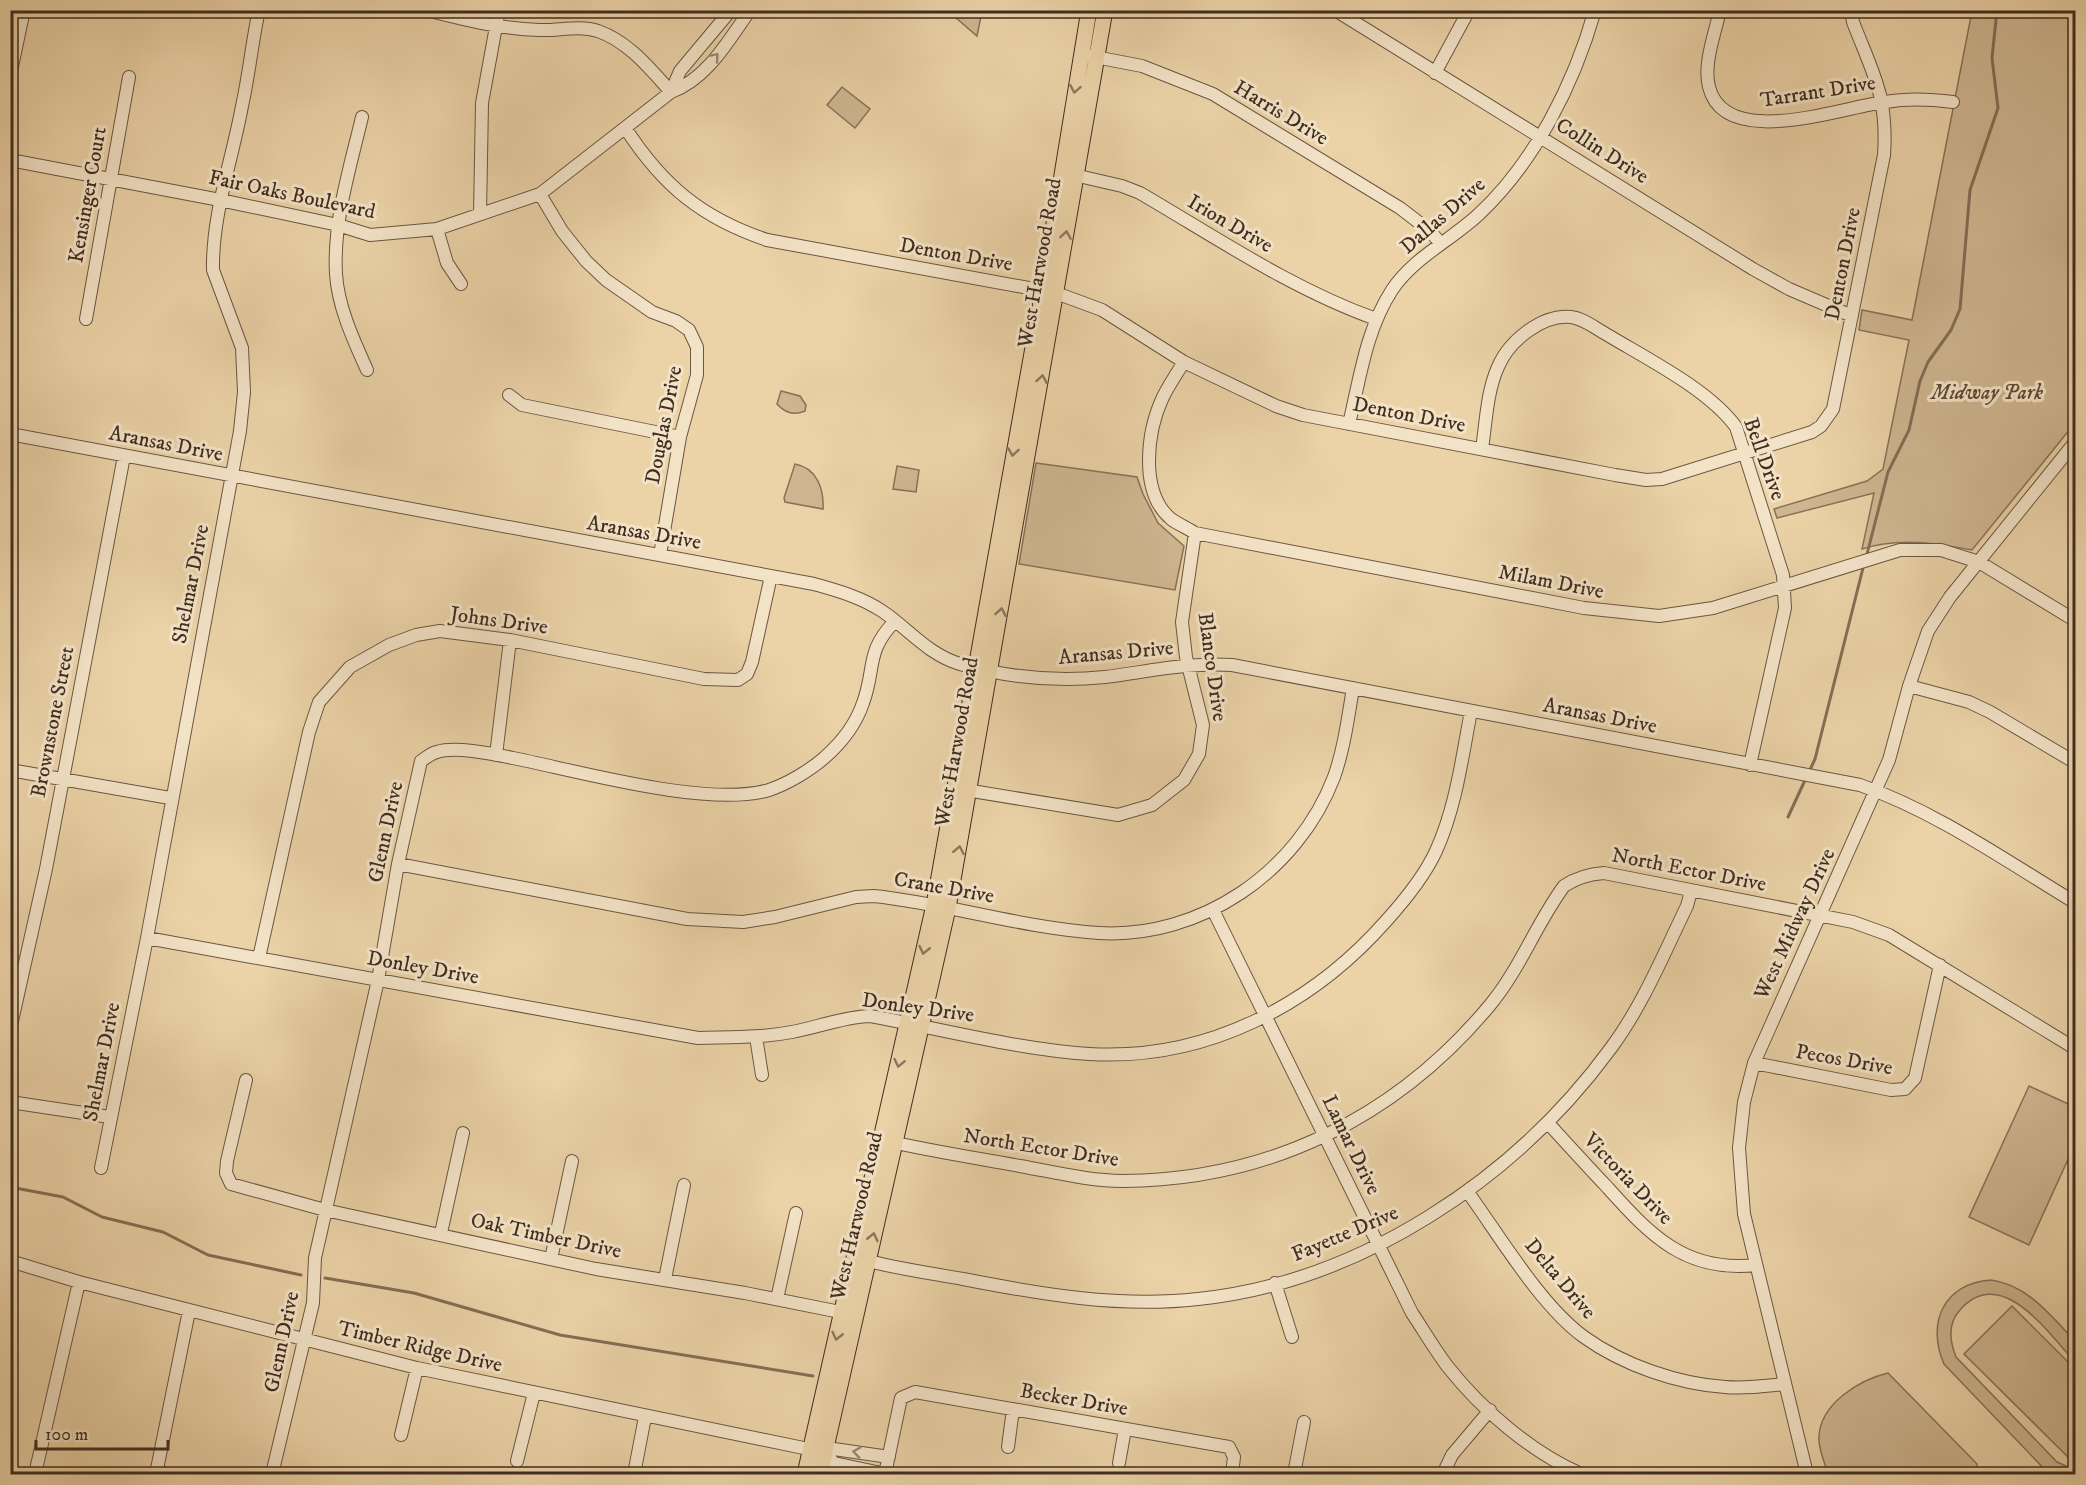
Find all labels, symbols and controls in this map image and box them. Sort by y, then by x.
one-way arrow [708,53,719,64]
street label: Tarrant Drive [1759,70,1878,114]
street label: Harris Drive [1229,75,1333,152]
one-way arrow [1069,84,1082,94]
street label: Collin Drive [1551,112,1653,190]
street label: Kensinger Court [63,125,113,265]
street label: Fair Oaks Boulevard [206,165,378,225]
street label: Dallas Drive [1395,172,1491,260]
street label: West Harwood Road [1012,176,1068,351]
street label: Irion Drive [1183,189,1278,259]
street label: Denton Drive [1819,205,1867,323]
one-way arrow [1059,230,1072,240]
street label: Denton Drive [897,232,1015,278]
street label: Douglas Drive [640,363,688,486]
one-way arrow [1035,374,1047,384]
park label: Midway Park [1929,380,2043,406]
street label: Denton Drive [1350,391,1468,439]
street label: Bell Drive [1737,414,1791,504]
street label: Aransas Drive [107,420,225,468]
one-way arrow [1008,447,1020,456]
street label: Aransas Drive [585,510,703,556]
street label: Shelmar Drive [167,522,215,646]
street label: Milam Drive [1496,559,1606,605]
street label: Johns Drive [447,601,550,641]
one-way arrow [995,608,1007,617]
street label: Blanco Drive [1191,611,1233,723]
street label: Aransas Drive [1057,635,1175,671]
street label: Brownstone Street [26,644,80,800]
street label: West Harwood Road [929,655,985,830]
street label: Aransas Drive [1541,692,1659,740]
street label: Glenn Drive [363,779,409,885]
street label: North Ector Drive [1610,842,1769,898]
street label: West Midway Drive [1748,844,1841,1005]
one-way arrow [952,845,965,855]
street label: Crane Drive [892,866,997,910]
street label: Donley Drive [365,945,481,991]
one-way arrow [918,945,931,955]
street label: Donley Drive [860,987,976,1029]
street label: Shelmar Drive [78,1000,126,1124]
street label: Pecos Drive [1793,1039,1895,1081]
one-way arrow [893,1058,906,1068]
street label: Lamar Drive [1316,1091,1386,1199]
street label: North Ector Drive [962,1123,1121,1173]
street label: Victoria Drive [1577,1127,1679,1231]
street label: West Harwood Road [825,1129,889,1304]
street label: Fayette Drive [1288,1200,1402,1268]
street label: Oak Timber Drive [468,1207,624,1265]
one-way arrow [866,1233,879,1243]
street label: Delta Drive [1519,1233,1601,1325]
street label: Glenn Drive [259,1289,305,1395]
street label: Timber Ridge Drive [335,1315,505,1379]
one-way arrow [831,1330,844,1340]
street label: Becker Drive [1018,1378,1130,1422]
scale bar [36,1413,168,1451]
text: 100 m [45,1424,88,1446]
one-way arrow [852,1447,861,1459]

